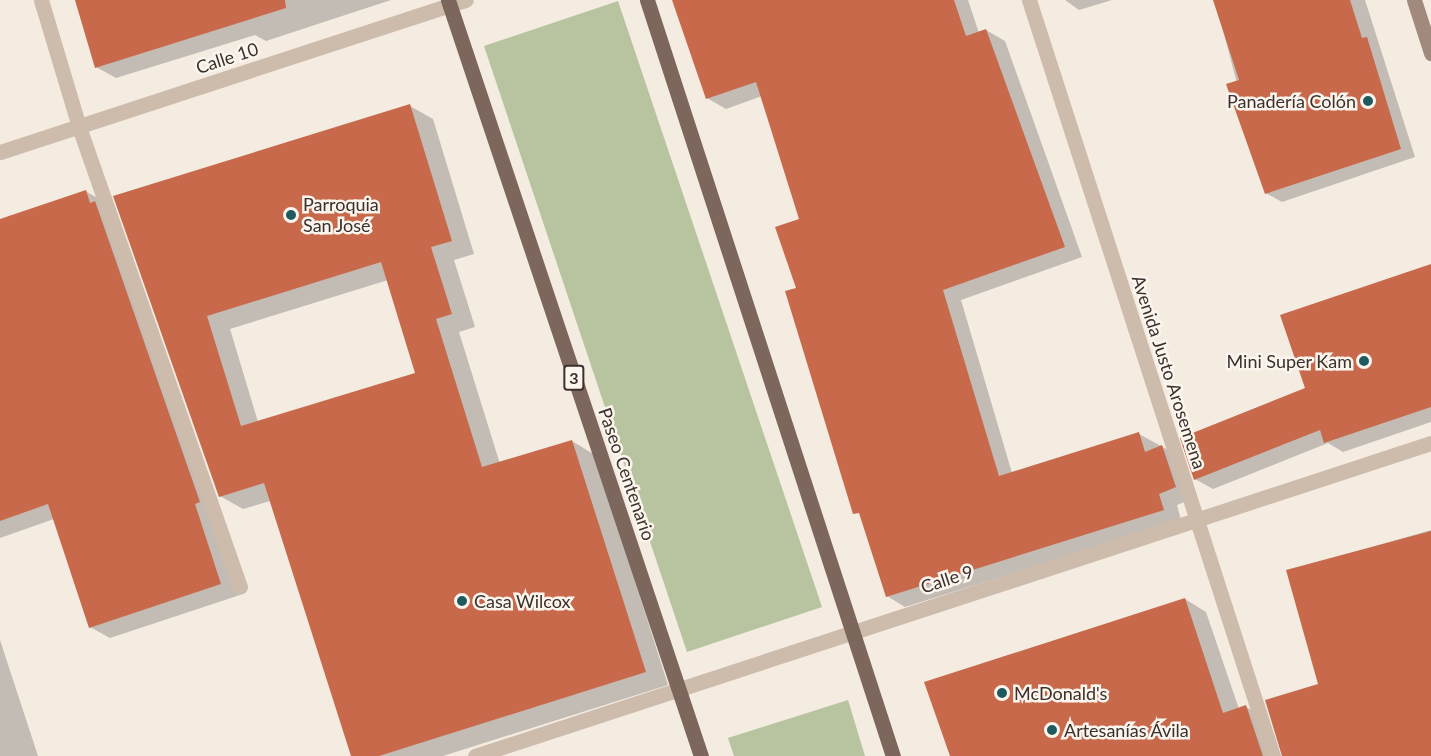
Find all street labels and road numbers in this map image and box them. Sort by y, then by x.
street label: Calle 10 [193,38,261,78]
street label: Avenida Justo Arosemena [1127,272,1211,472]
road number: 3 [562,365,586,391]
street label: Paseo Centenario [594,405,660,543]
street label: Calle 9 [918,560,976,598]

